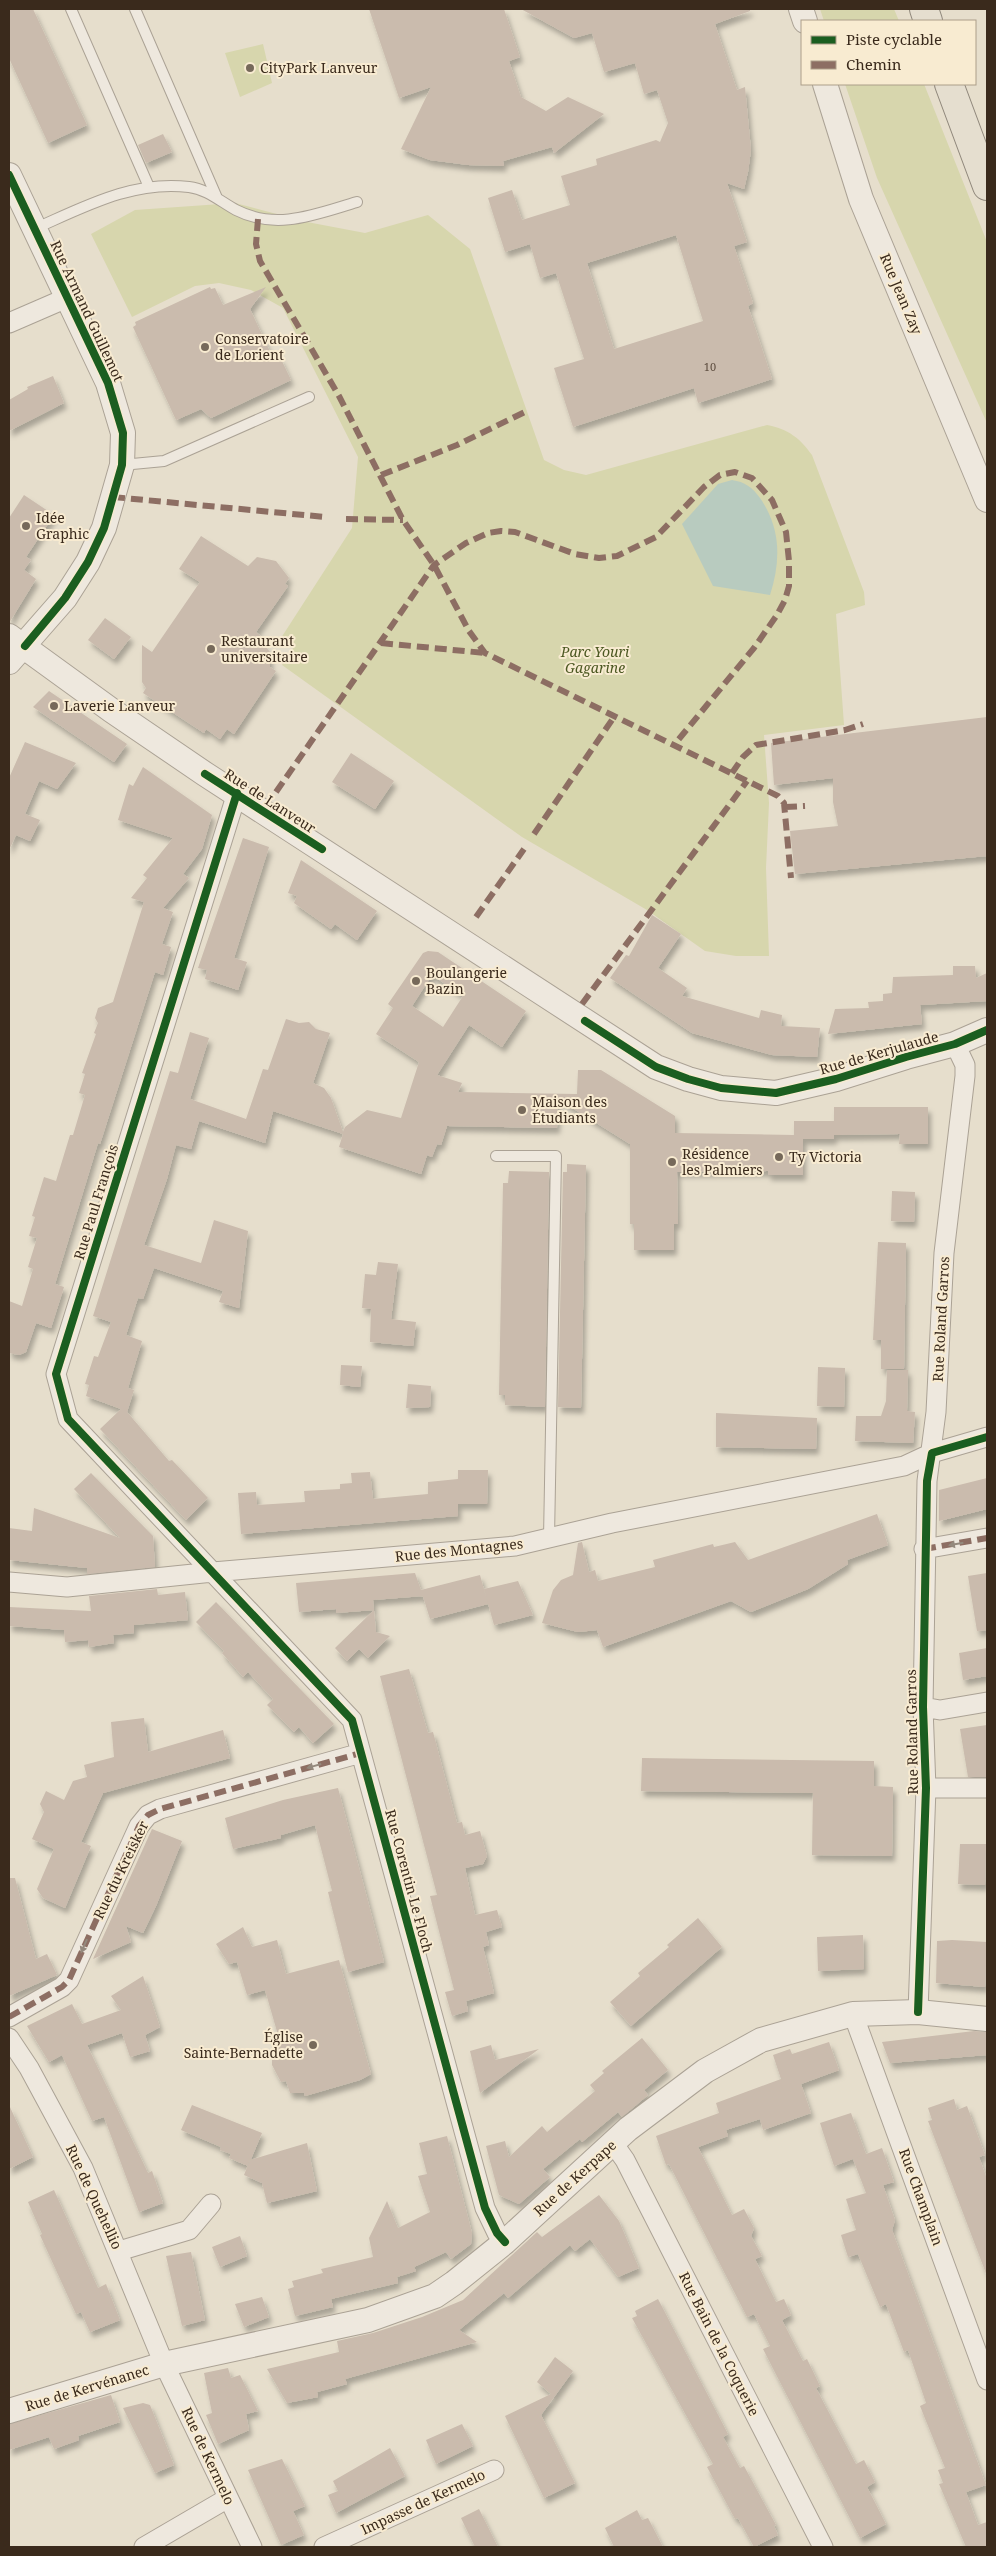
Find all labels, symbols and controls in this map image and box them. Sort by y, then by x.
legend [801,20,976,85]
text: Piste cyclable [846,29,942,49]
text: Chemin [846,54,902,74]
place label: CityPark Lanveur [260,58,378,77]
marker: CityPark Lanveur [244,62,256,74]
street label: Rue Armand Guillemot [46,237,129,385]
street label: Rue Jean Zay [876,250,927,337]
place label: Conservatoire de Lorient [215,329,309,364]
marker: Conservatoire de Lorient [199,341,211,353]
house number: 10 [704,359,716,374]
place label: Idée Graphic [36,508,89,543]
marker: Idée Graphic [20,520,32,532]
place label: Restaurant universitaire [221,631,308,666]
park label: Parc Youri Gagarine [560,642,630,677]
marker: Restaurant universitaire [205,643,217,655]
place label: Laverie Lanveur [64,696,176,715]
marker: Laverie Lanveur [48,700,60,712]
street label: Rue de Lanveur [221,764,320,838]
place label: Boulangerie Bazin [426,963,507,998]
marker: Boulangerie Bazin [410,975,422,987]
street label: Rue de Kerjulaude [817,1026,941,1079]
place label: Maison des Étudiants [532,1092,607,1127]
marker: Maison des Étudiants [516,1104,528,1116]
street label: Rue Paul François [69,1142,122,1262]
place label: Résidence les Palmiers [682,1144,763,1179]
place label: Ty Victoria [789,1147,862,1166]
marker: Ty Victoria [773,1151,785,1163]
marker: Résidence les Palmiers [666,1156,678,1168]
street label: Rue Roland Garros [928,1256,953,1382]
street label: Rue des Montagnes [394,1533,524,1566]
one-way arrow [947,1540,963,1548]
street label: Rue Roland Garros [901,1669,922,1795]
one-way arrow [306,1762,321,1770]
street label: Rue Corentin Le Floch [381,1807,438,1955]
street label: Rue du Kreisker [89,1817,153,1922]
one-way arrow [80,1939,88,1953]
place label: Église Sainte-Bernadette [184,2027,303,2062]
marker: Église Sainte-Bernadette [307,2039,319,2051]
street label: Rue de Kerpape [529,2135,620,2220]
street label: Rue de Quehellio [62,2141,127,2252]
street label: Rue Champlain [895,2146,948,2248]
street label: Rue Bain de la Coquerie [675,2269,764,2419]
street label: Rue de Kervénanec [23,2360,151,2415]
street label: Rue de Kermelo [178,2404,239,2508]
street label: Impasse de Kermelo [358,2464,488,2539]

